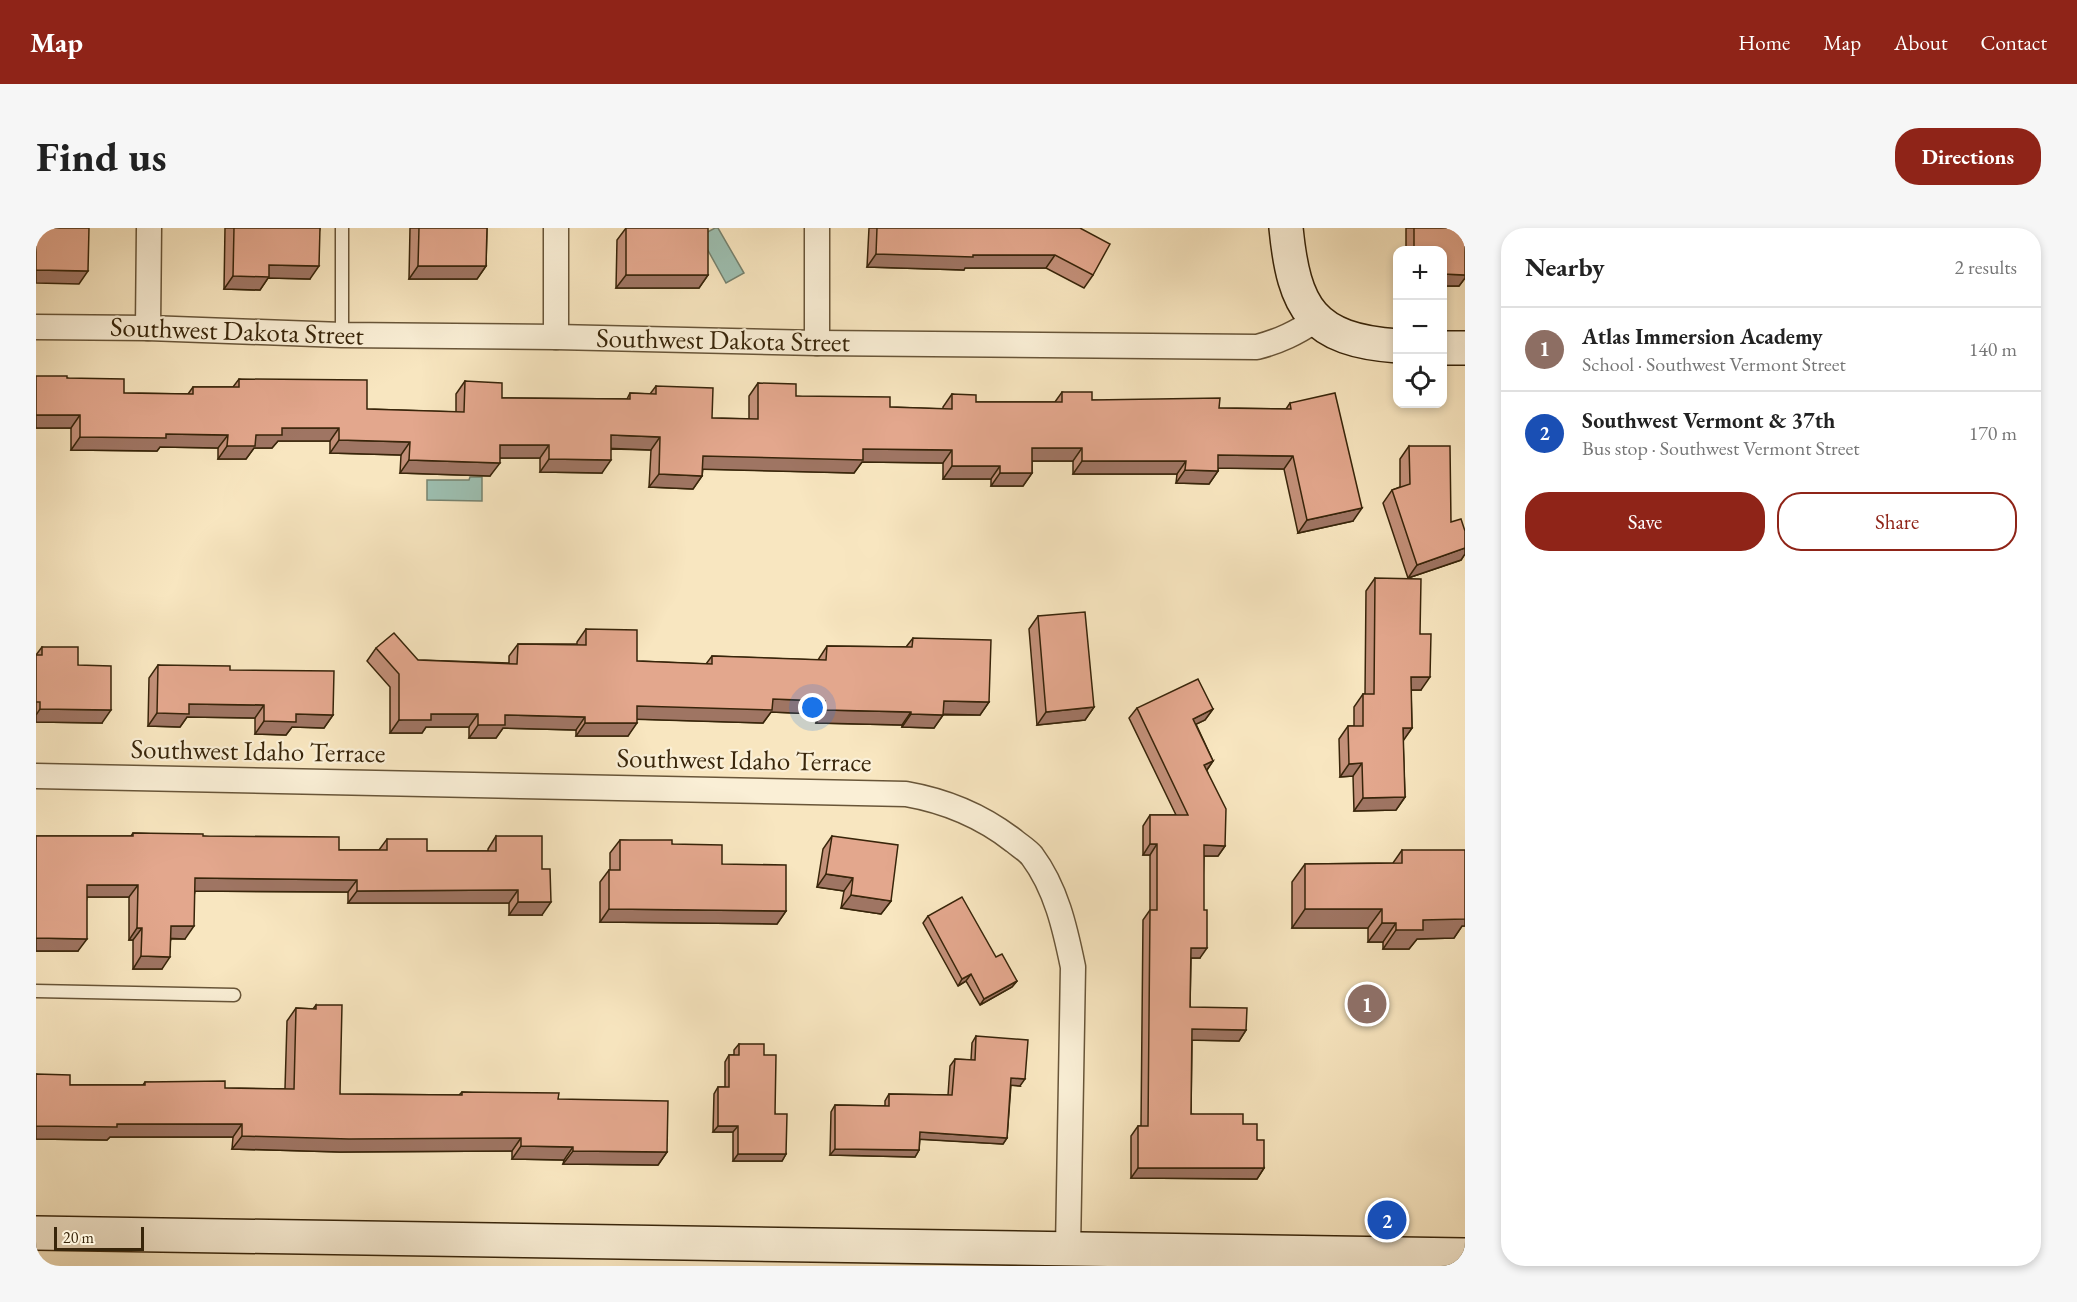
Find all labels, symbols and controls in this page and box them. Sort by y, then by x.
text: Map [30,24,83,60]
text: Home [1738,29,1790,56]
text: Map [1823,29,1861,56]
text: About [1894,29,1947,56]
text: Contact [1980,29,2047,56]
button: Directions [1895,128,2041,185]
text: Find us [36,129,167,184]
map controls [1393,246,1447,408]
button: + [1393,246,1447,300]
text: Nearby [1525,250,1605,284]
text: 2 results [1954,254,2017,280]
button: − [1393,300,1447,354]
street label: Southwest Dakota Street [110,309,365,352]
street label: Southwest Dakota Street [596,320,851,359]
text: Atlas Immersion Academy [1582,322,1823,351]
text: 1 [1539,336,1550,362]
text: 140 m [1969,336,2017,362]
text: School · Southwest Vermont Street [1582,351,1846,377]
button: locate [1393,354,1447,408]
text: Southwest Vermont & 37th [1582,406,1835,435]
text: 2 [1539,420,1550,446]
text: 170 m [1969,420,2017,446]
text: Bus stop · Southwest Vermont Street [1582,435,1859,461]
button: Save [1525,492,1765,551]
button: Share [1777,492,2017,551]
your location [798,693,827,722]
street label: Southwest Idaho Terrace [130,731,386,770]
street label: Southwest Idaho Terrace [616,740,872,779]
pin: 1 [1348,982,1386,1026]
pin: 2 [1368,1198,1406,1242]
scale bar [54,1224,144,1252]
text: 20 m [63,1227,94,1248]

